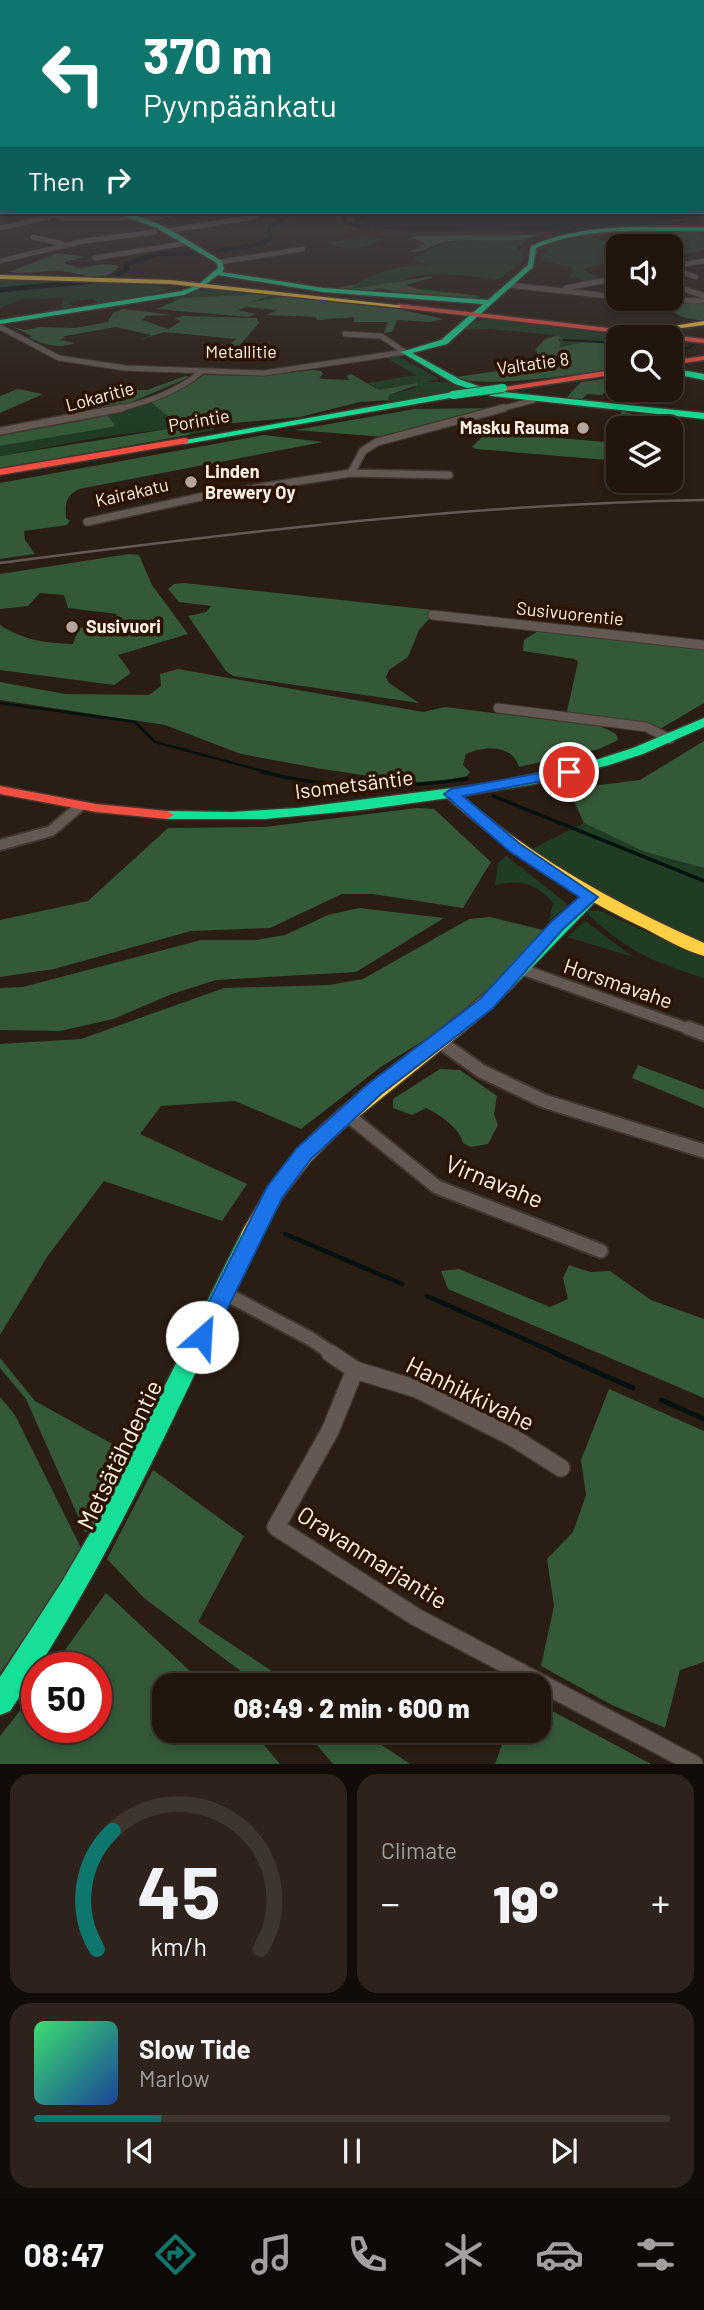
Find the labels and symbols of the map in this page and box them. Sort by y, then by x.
street label: Metallitie [205,340,277,362]
street label: Valtatie 8 [495,347,570,379]
street label: Lokaritie [63,376,136,416]
street label: Porintie [167,404,231,436]
place label: Masku Rauma [460,416,569,438]
marker: Masku Rauma [575,420,591,436]
place label: Linden Brewery Oy [205,460,296,503]
street label: Kairakatu [93,473,171,511]
marker: Linden Brewery Oy [183,474,199,490]
street label: Susivuorentie [515,596,625,630]
place label: Susivuori [86,615,161,637]
marker: Susivuori [64,619,80,635]
pin [539,742,599,802]
street label: Isometsäntie [293,764,415,803]
street label: Horsmavahe [561,952,676,1013]
street label: Virnavahe [441,1148,548,1213]
position arrow [165,1300,239,1374]
street label: Hanhikkivahe [402,1349,540,1436]
street label: Metsätähdentie [70,1375,167,1534]
street label: Oravanmarjantie [292,1499,453,1615]
speed limit sign: 50 [21,1652,112,1743]

